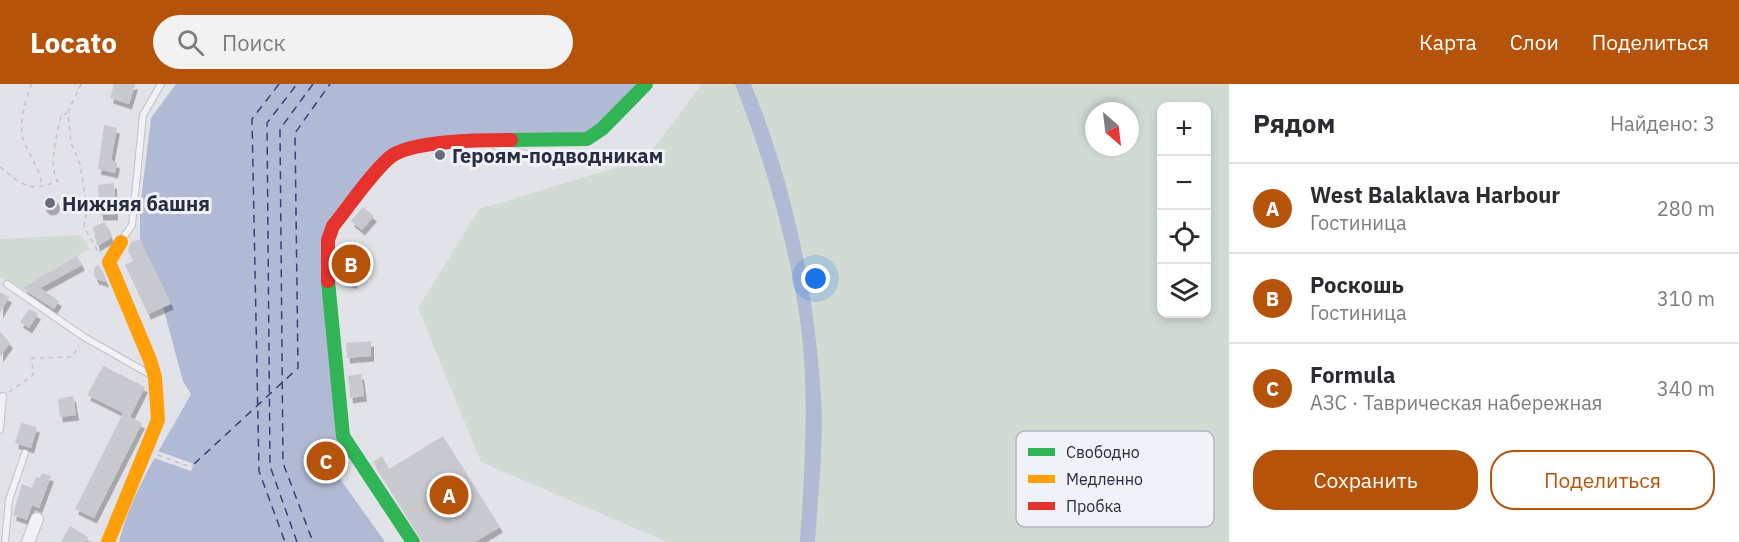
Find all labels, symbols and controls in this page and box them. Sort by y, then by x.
search box [153,15,573,69]
text: Locato [30,24,117,61]
icon: search [174,26,207,59]
text: Поиск [222,28,286,57]
text: Карта [1419,28,1477,56]
text: Слои [1510,28,1559,56]
text: Поделиться [1592,28,1709,56]
north arrow [1085,102,1139,156]
map controls [1157,102,1211,318]
button: + [1157,102,1211,156]
text: Рядом [1253,106,1335,140]
text: Найдено: 3 [1610,110,1715,137]
place label: Героям-подводникам [452,142,663,169]
marker: Героям-подводникам [433,148,447,162]
button: − [1157,156,1211,210]
text: West Balaklava Harbour [1310,180,1560,209]
place label: Нижняя башня [62,190,210,217]
text: A [1266,195,1279,222]
text: 280 m [1657,195,1715,222]
marker: Нижняя башня [43,196,57,210]
text: Гостиница [1310,209,1407,236]
button: locate [1157,210,1211,264]
pin: B [332,242,370,286]
your location [801,264,830,293]
button: layers [1157,264,1211,318]
text: Роскошь [1310,270,1404,299]
text: B [1266,285,1279,312]
text: 310 m [1657,285,1715,312]
text: Гостиница [1310,299,1407,326]
text: Formula [1310,360,1395,389]
text: C [1266,375,1279,402]
text: 340 m [1657,375,1715,402]
text: АЗС · Таврическая набережная [1310,389,1603,416]
legend [1016,431,1214,527]
pin: C [306,438,346,484]
text: Свободно [1066,442,1140,462]
button: Сохранить [1253,450,1478,510]
button: Поделиться [1490,450,1715,510]
text: Медленно [1066,469,1143,489]
pin: A [430,472,468,518]
text: Пробка [1066,496,1122,516]

